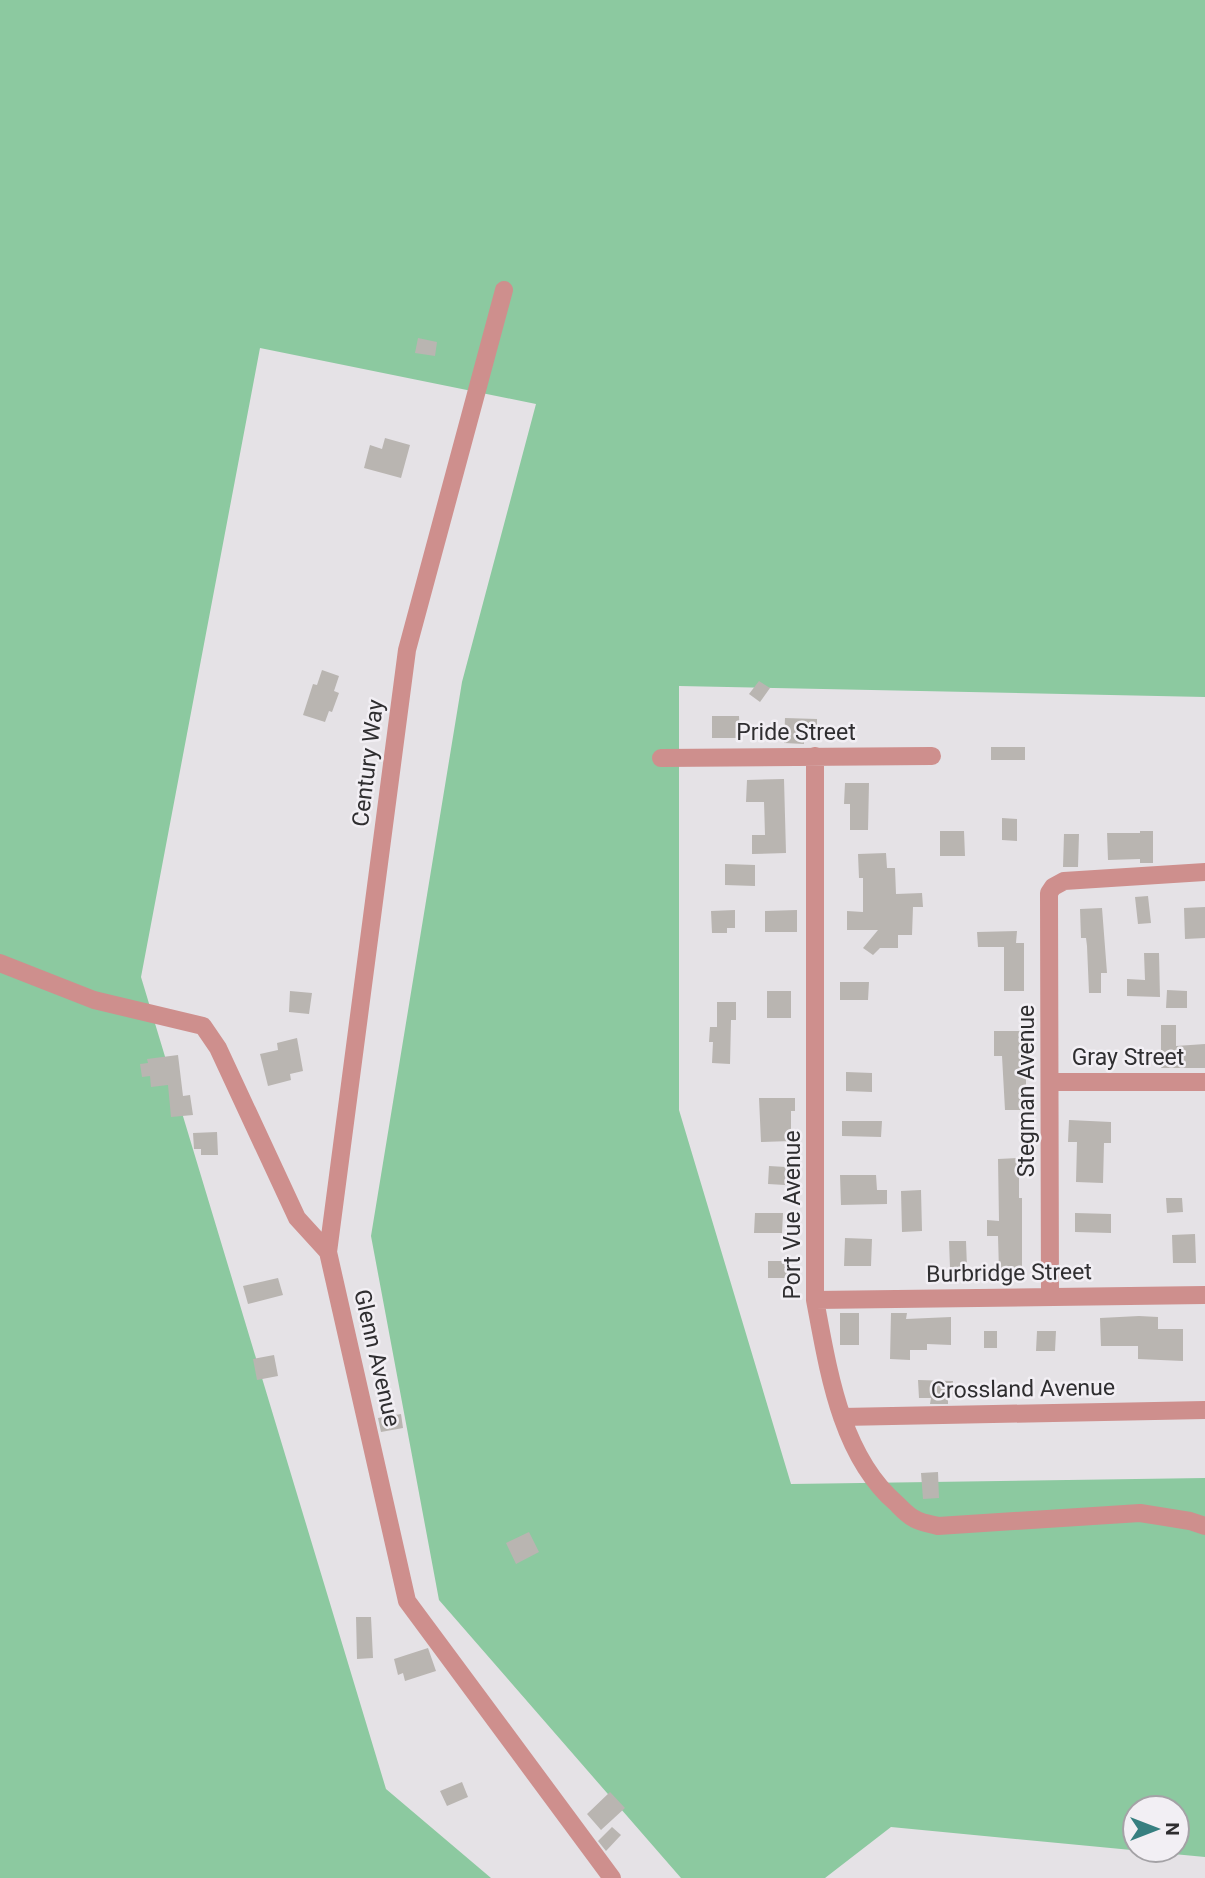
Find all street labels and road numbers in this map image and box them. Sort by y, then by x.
street label: Century Way [347,698,389,828]
street label: Pride Street [736,719,856,746]
street label: Stegman Avenue [1013,1005,1040,1177]
street label: Gray Street [1072,1044,1184,1071]
street label: Port Vue Avenue [779,1130,806,1300]
street label: Burbridge Street [926,1258,1092,1288]
street label: Glenn Avenue [348,1287,406,1429]
street label: Crossland Avenue [931,1374,1115,1404]

